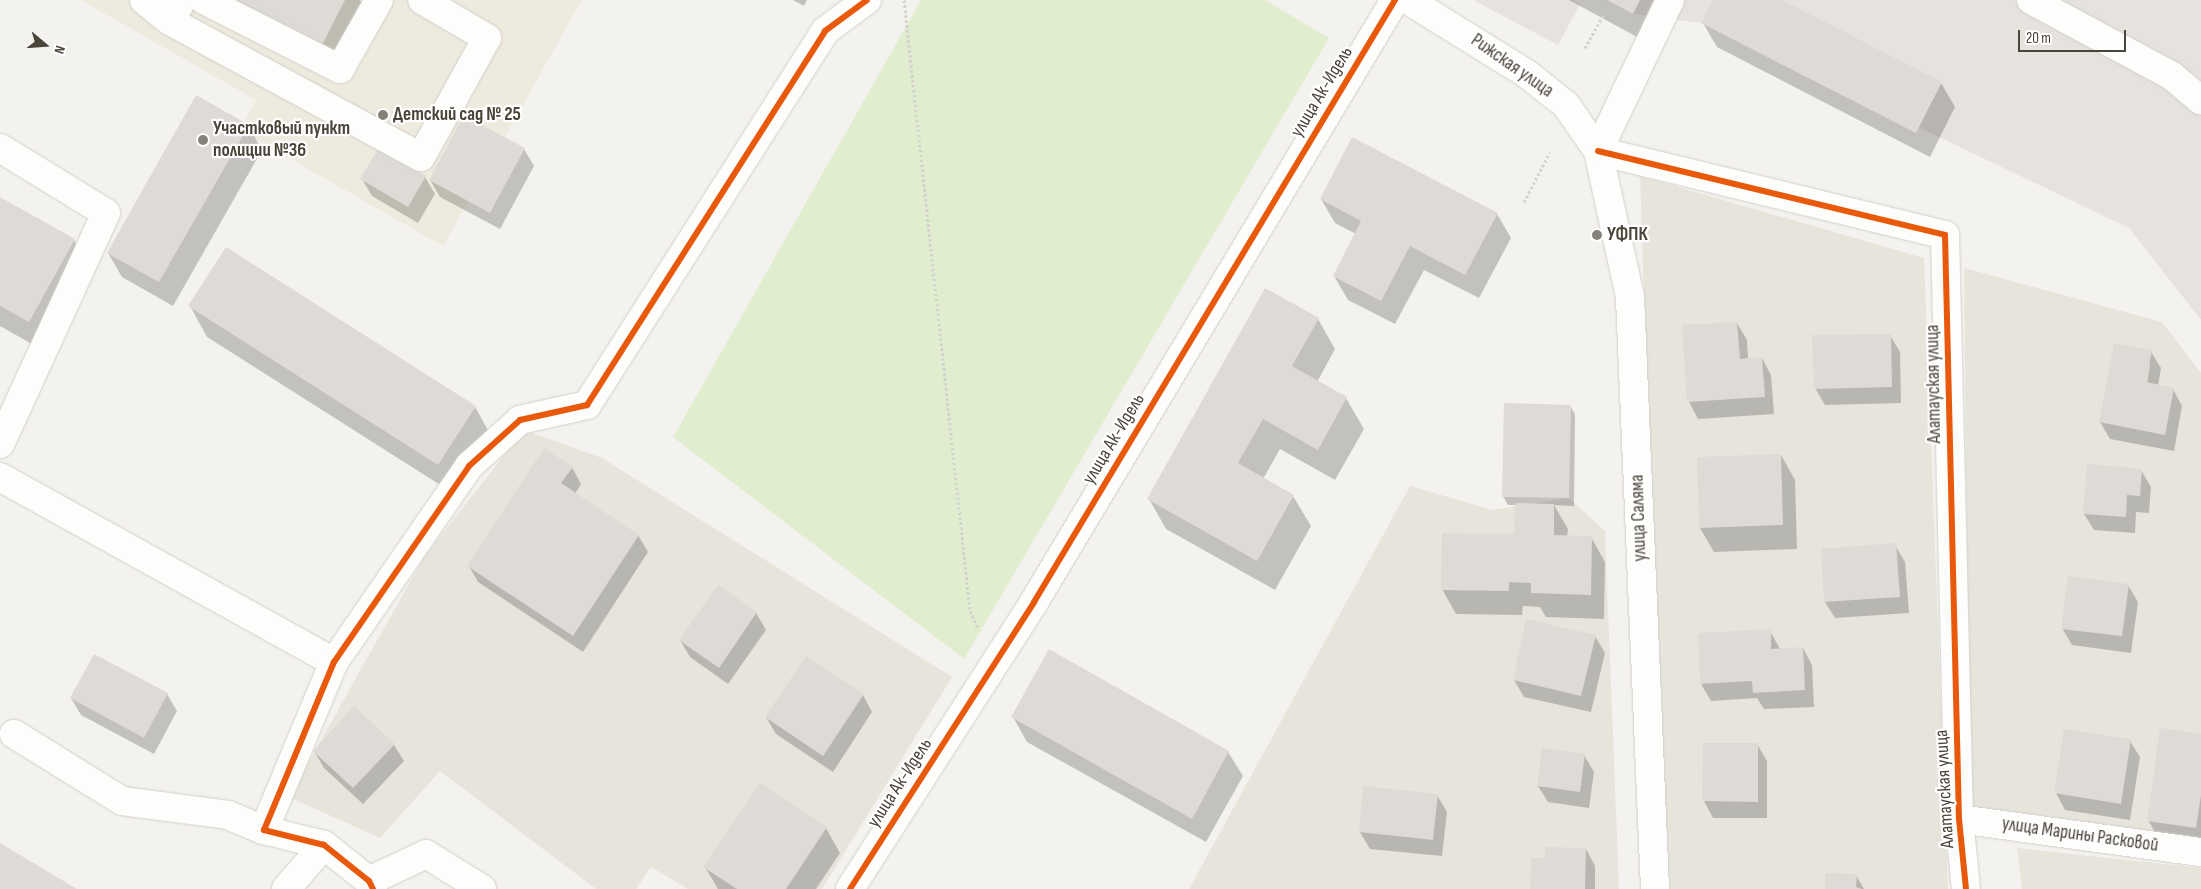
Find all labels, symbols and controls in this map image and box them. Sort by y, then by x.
north arrow [20,20,70,70]
scale bar [2021,20,2128,52]
street label: Рижская улица [1466,29,1558,103]
text: 20 m [2026,29,2051,48]
street label: улица Ак-Идель [1286,42,1358,142]
text: N [51,44,69,56]
place label: Детский сад № 25 [393,104,521,126]
marker: Детский сад № 25 [377,109,389,121]
place label: Участковый пункт полиции №36 [213,118,350,162]
marker: Участковый пункт полиции №36 [197,134,209,146]
place label: УФПК [1607,224,1648,246]
marker: УФПК [1591,229,1603,241]
street label: Алатауская улица [1922,324,1946,444]
street label: улица Ак-Идель [1078,389,1150,489]
street label: улица Саляма [1626,474,1652,562]
street label: Алатауская улица [1931,729,1959,849]
street label: улица Ак-Идель [863,734,937,832]
street label: улица Марины Расковой [2000,813,2160,857]

